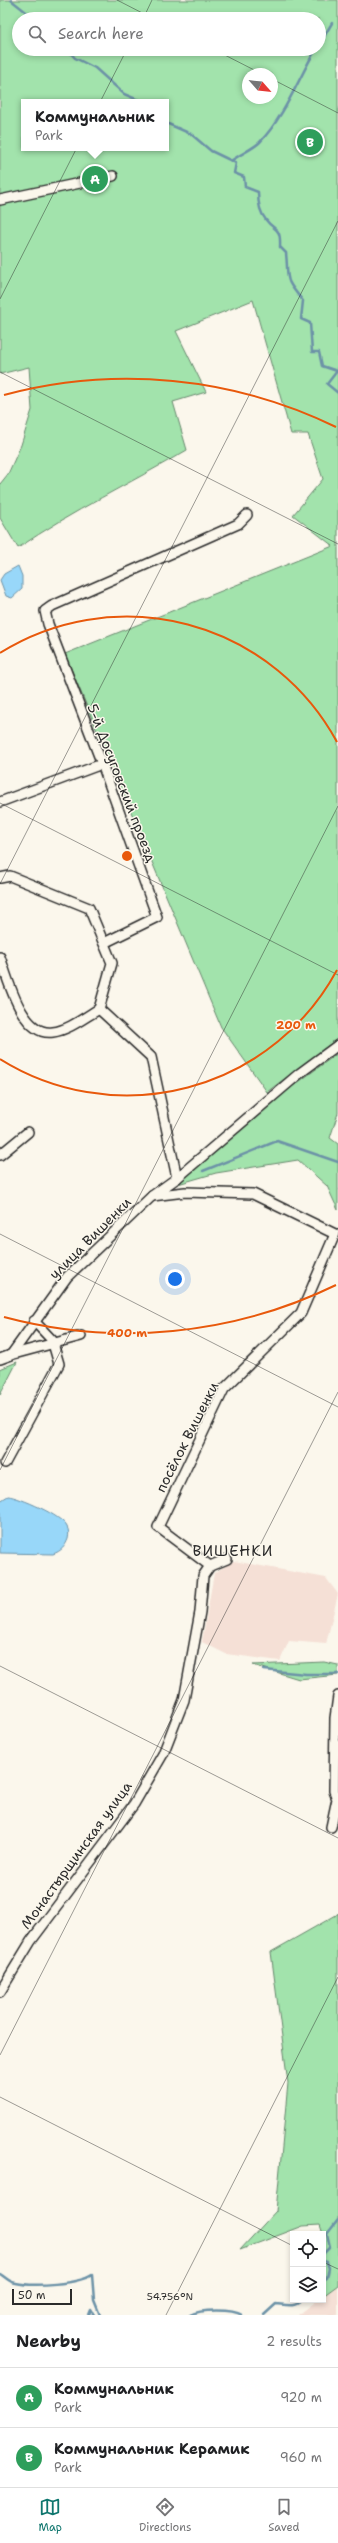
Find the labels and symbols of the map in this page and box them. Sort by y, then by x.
north arrow [242,68,278,104]
pin: B [297,127,323,157]
pin: A [82,164,108,194]
street label: 5-й Досуговский проезд [83,701,161,865]
centre of rings [120,849,134,863]
text: 200 m [276,1017,316,1033]
street label: улица Вишенки [45,1193,135,1283]
your location [165,1269,185,1289]
text: 400 m [107,1325,147,1341]
street label: посёлок Вишенки [151,1379,223,1495]
district label: ВИШЕНКИ [193,1541,273,1561]
street label: Монастырщинская улица [16,1777,136,1932]
scale bar [12,2287,72,2306]
text: 54.756°N [147,2290,193,2303]

